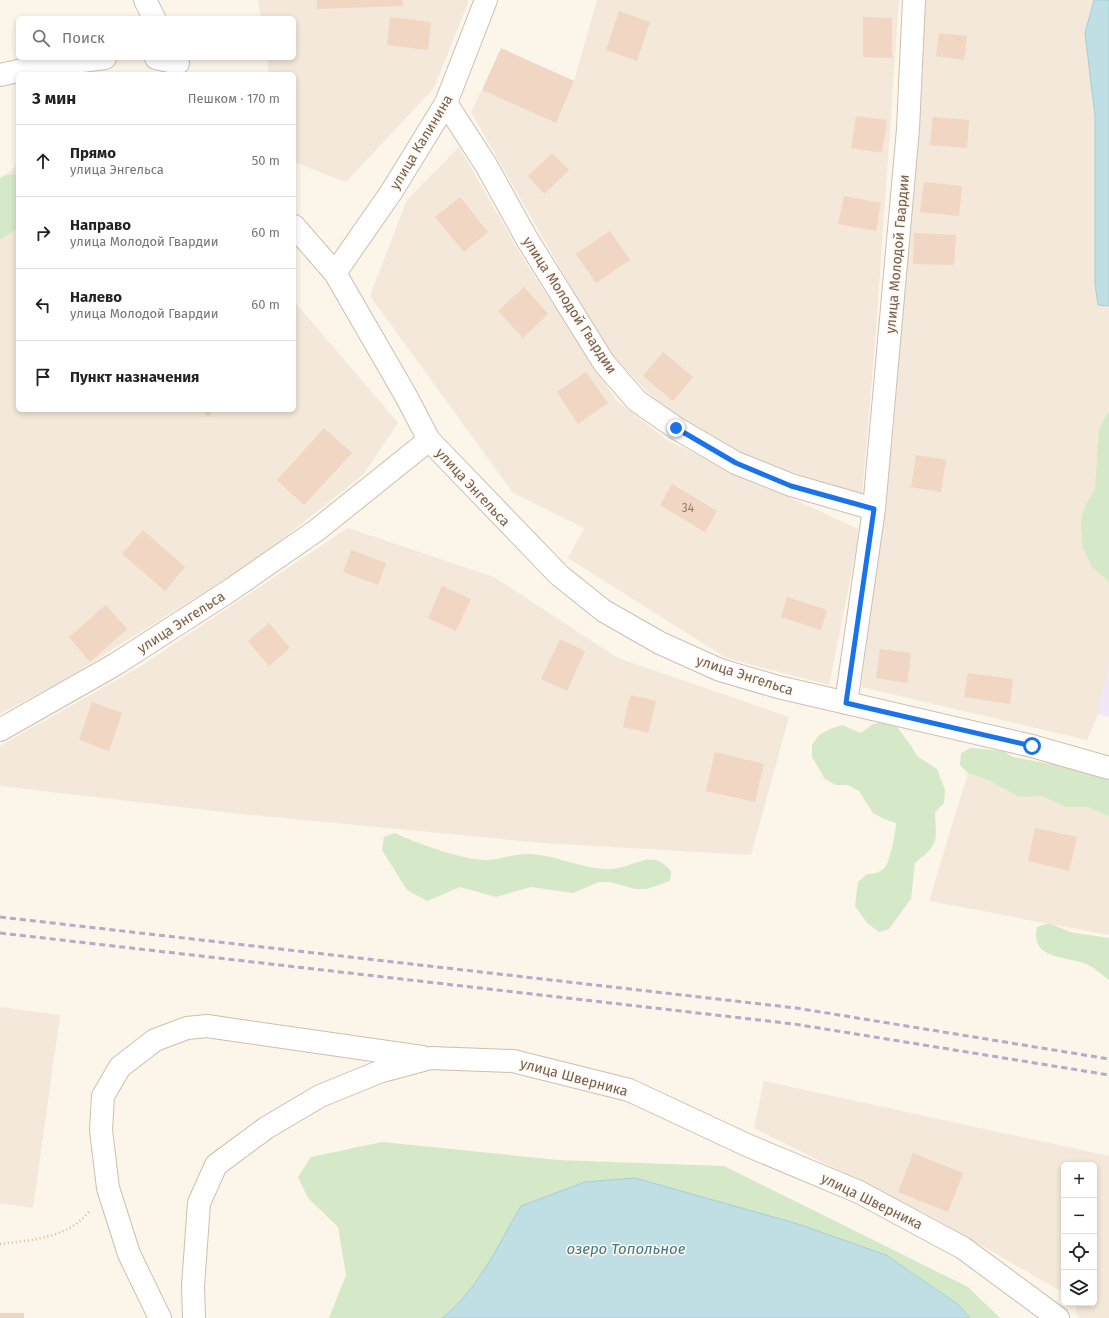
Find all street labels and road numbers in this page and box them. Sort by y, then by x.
street label: улица Калинина [386,92,456,193]
street label: улица Молодой Гвардии [882,174,913,334]
street label: улица Молодой Гвардии [519,234,620,377]
street label: улица Энгельса [432,445,513,530]
street label: улица Энгельса [134,588,228,657]
street label: улица Энгельса [694,652,796,699]
street label: улица Шверника [518,1055,630,1100]
street label: улица Шверника [818,1170,925,1233]

